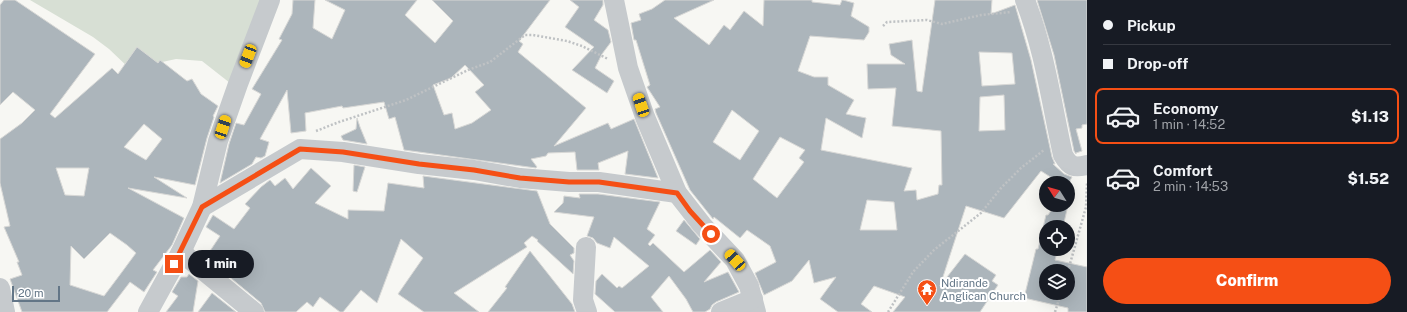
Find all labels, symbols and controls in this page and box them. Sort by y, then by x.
text: Pickup [1127,17,1176,34]
car [238,43,258,69]
text: Drop-off [1127,55,1188,72]
car [631,92,651,118]
icon: car [1105,98,1141,134]
text: Economy [1153,100,1218,117]
text: $1.13 [1351,108,1389,125]
car [214,114,232,140]
text: 1 min · 14:52 [1153,117,1225,132]
icon: car [1105,160,1141,196]
text: Comfort [1153,162,1213,179]
text: $1.52 [1348,170,1389,187]
north arrow [1039,176,1075,212]
map controls [1039,176,1075,300]
text: 2 min · 14:53 [1153,179,1228,194]
button: locate [1039,220,1075,256]
route start [702,225,720,243]
car [723,247,747,273]
callout: 1 min [188,250,254,278]
route end [165,255,183,273]
text: 1 min [205,256,237,271]
button: Confirm [1103,258,1391,304]
button: layers [1039,264,1075,300]
place label: Ndirande Anglican Church [941,277,1026,302]
temple icon: Ndirande Anglican Church [916,278,938,306]
scale bar [12,284,60,303]
text: 20 m [18,287,43,299]

